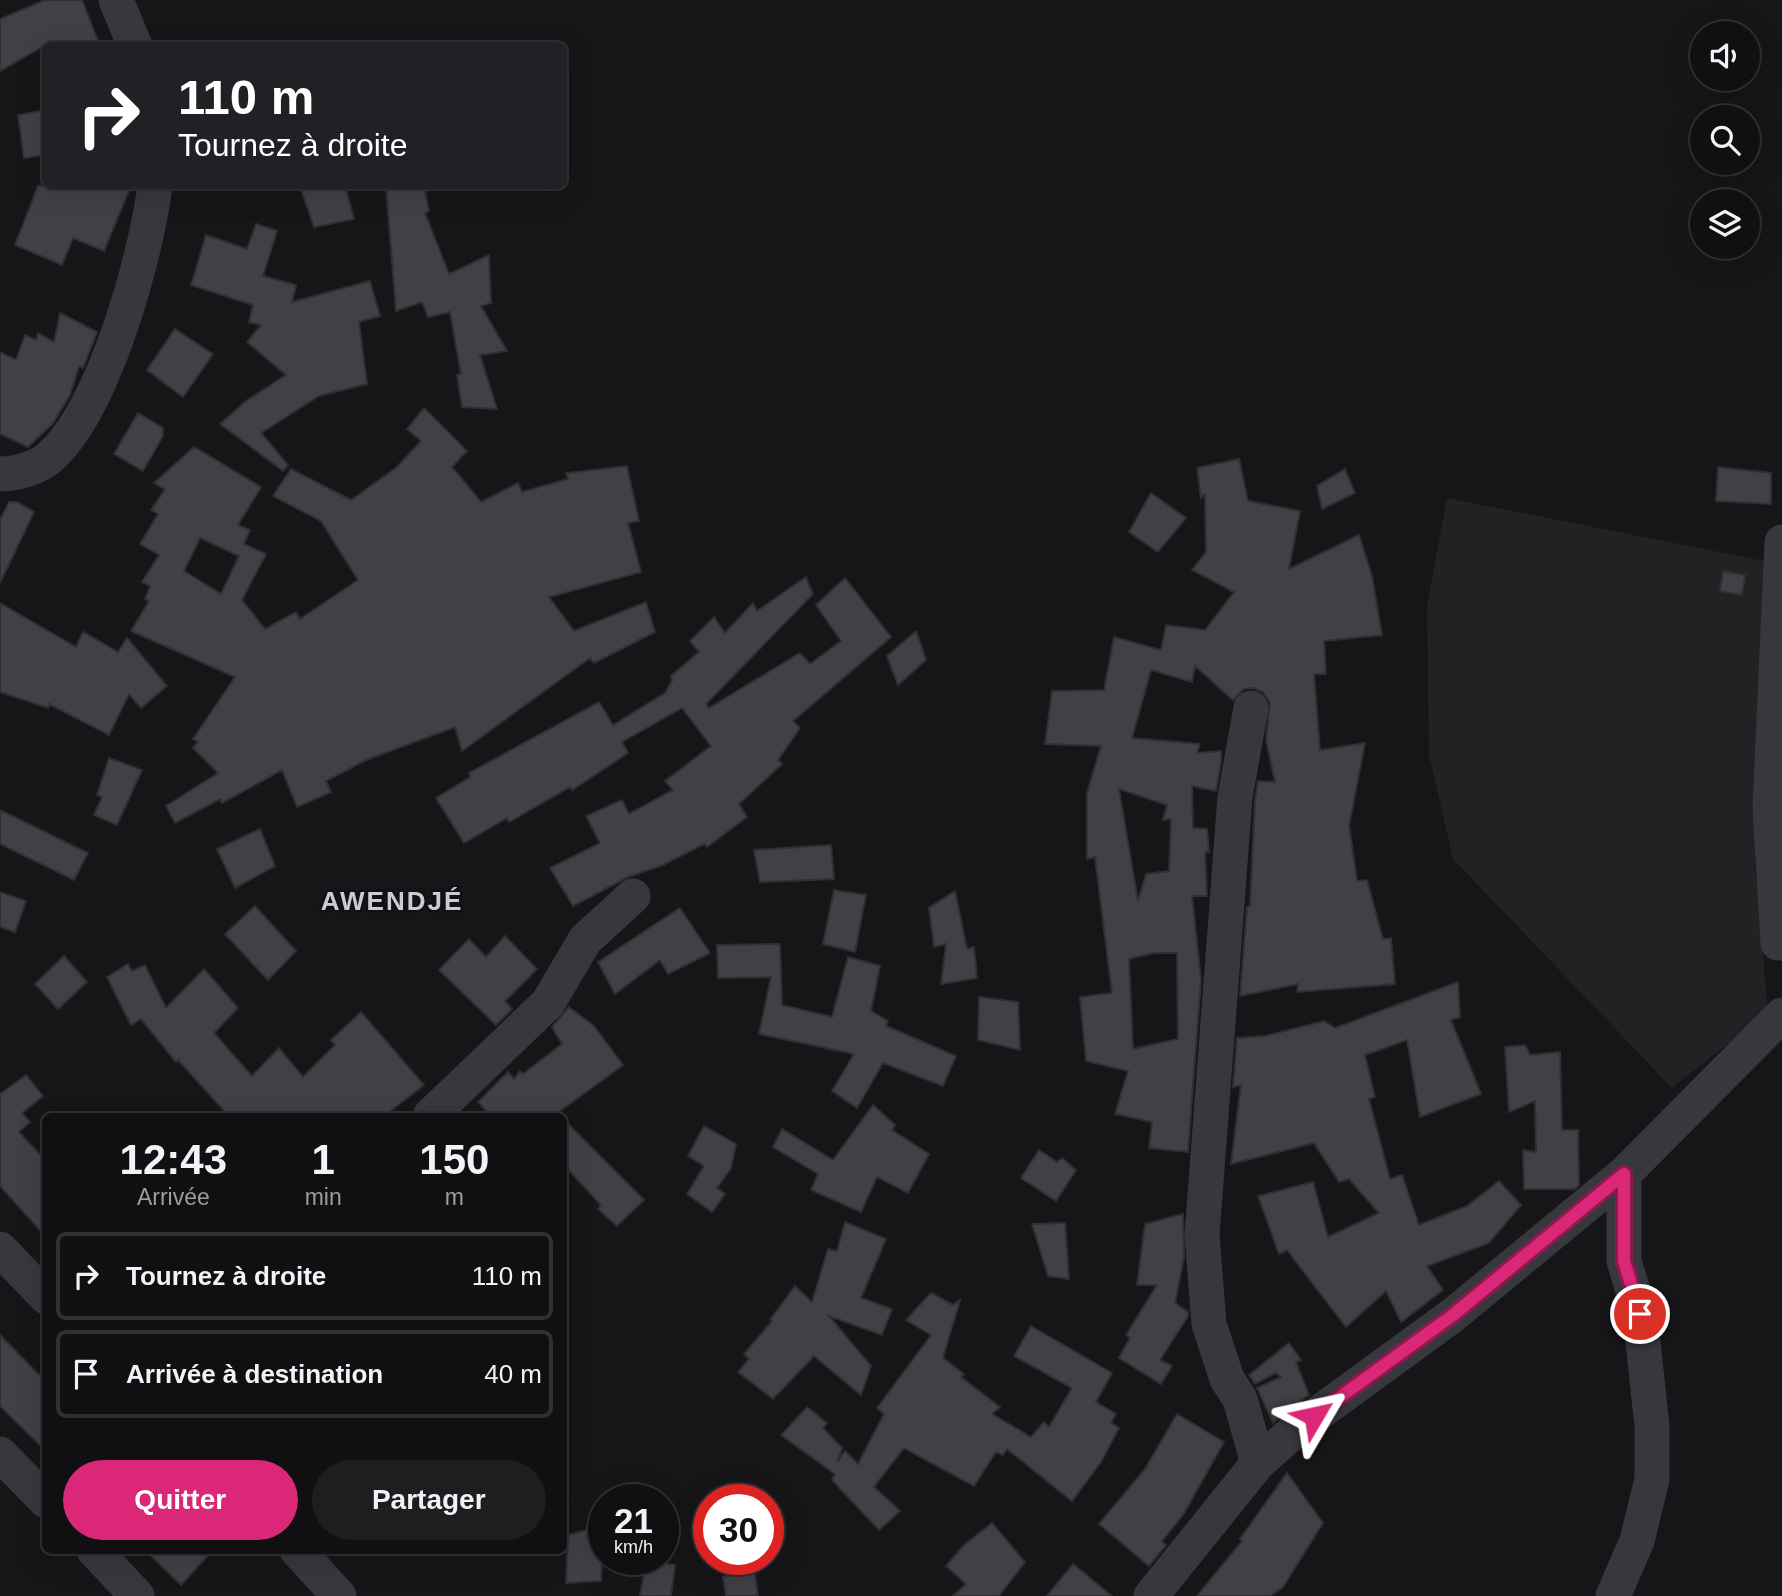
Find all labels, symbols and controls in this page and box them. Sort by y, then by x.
map controls [1690,21,1760,259]
button: sound [1690,21,1760,91]
icon: right [63,70,154,161]
text: 110 m [178,70,314,124]
button: search [1690,105,1760,175]
text: Tournez à droite [178,127,407,163]
button: layers [1690,189,1760,259]
district label: AWENDJÉ [321,886,463,916]
text: 12:43 [120,1136,227,1183]
text: 1 [311,1136,335,1183]
text: 150 [419,1136,489,1183]
text: Arrivée [137,1184,210,1210]
text: min [305,1184,342,1210]
text: m [445,1184,464,1210]
icon: right [67,1257,105,1295]
text: Tournez à droite [126,1261,326,1291]
text: 110 m [472,1261,542,1291]
pin [1610,1284,1670,1344]
icon: arrive [1621,1295,1659,1333]
icon: arrive [67,1355,105,1393]
text: Arrivée à destination [126,1359,383,1389]
text: 40 m [484,1359,542,1389]
position arrow [1277,1379,1351,1453]
button: Quitter [63,1460,298,1540]
button: Partager [312,1460,546,1540]
speed limit sign: 30 [693,1484,784,1575]
text: 21 [614,1501,653,1540]
text: km/h [614,1537,653,1557]

